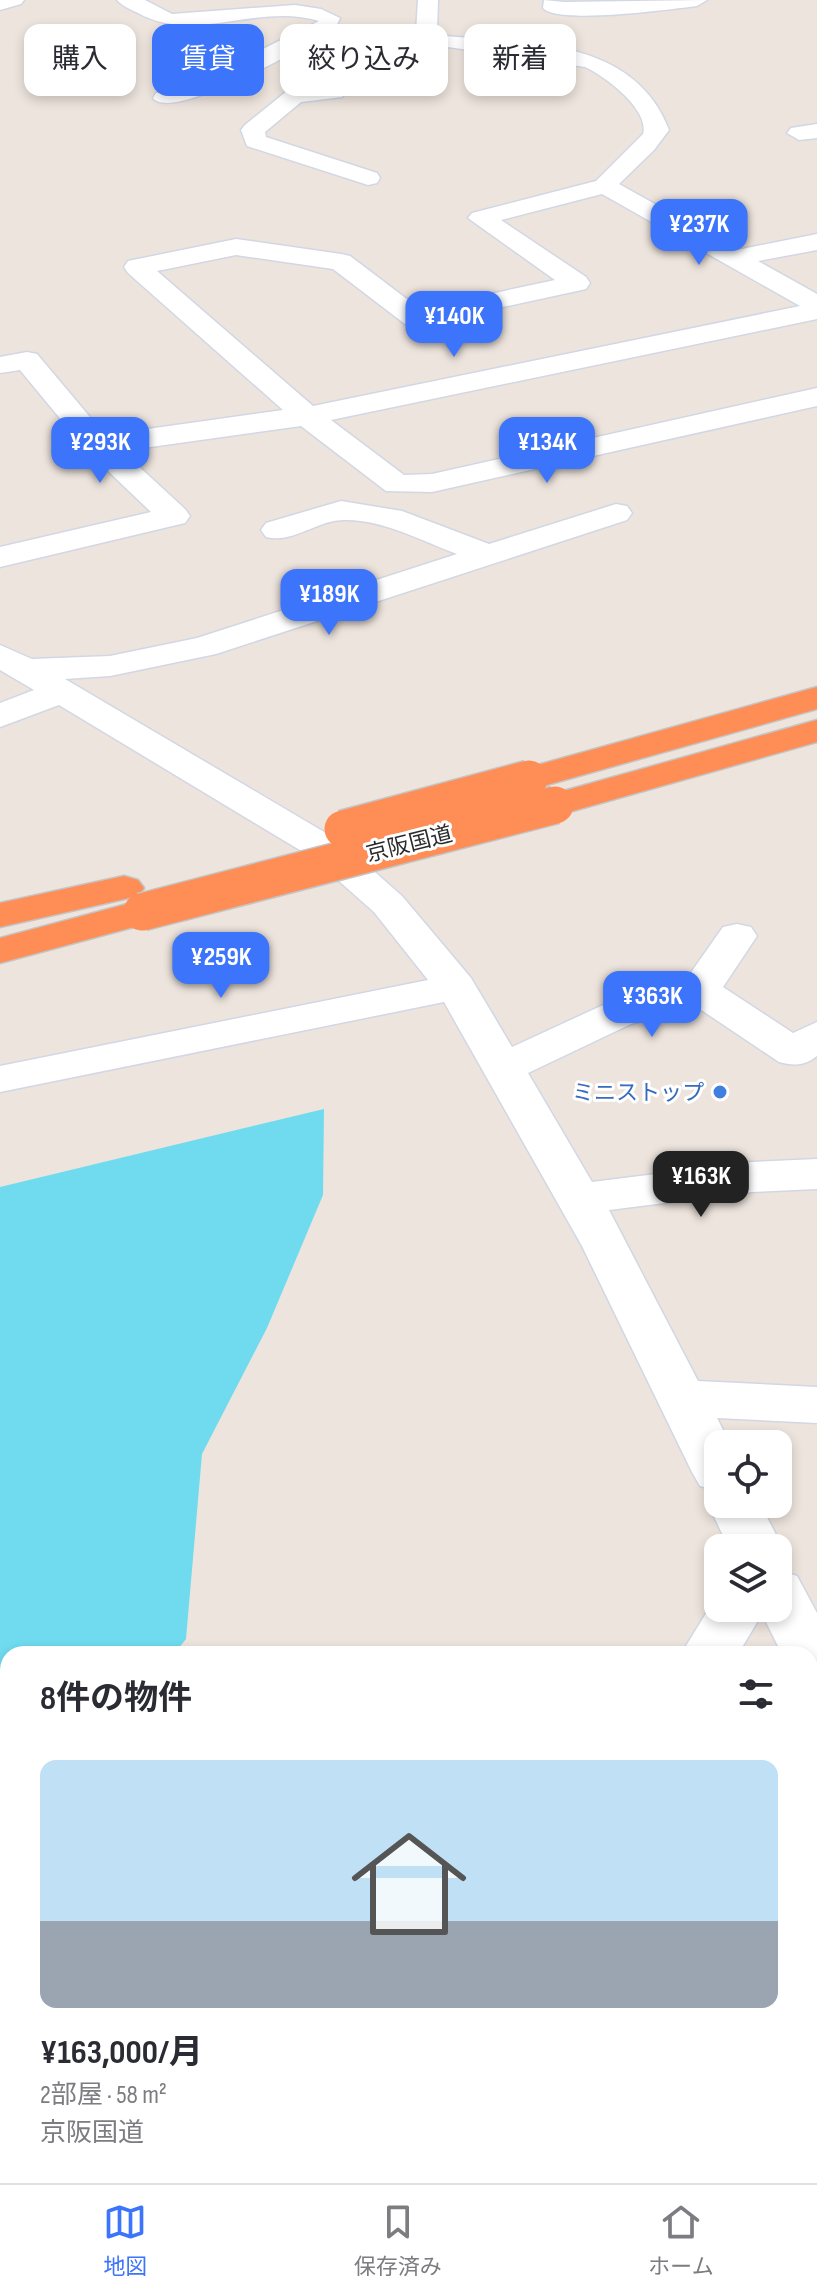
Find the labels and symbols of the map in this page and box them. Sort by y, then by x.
pin: ¥237K [643,199,755,267]
pin: ¥140K [398,291,510,359]
pin: ¥293K [44,417,156,485]
pin: ¥134K [491,417,603,485]
pin: ¥189K [273,569,385,637]
street label: 京阪国道 [363,821,455,868]
pin: ¥259K [165,932,277,1000]
pin: ¥363K [596,971,708,1039]
place label: ミニストップ [572,1080,704,1107]
marker: ミニストップ [711,1083,729,1101]
pin: ¥163K [645,1151,757,1219]

